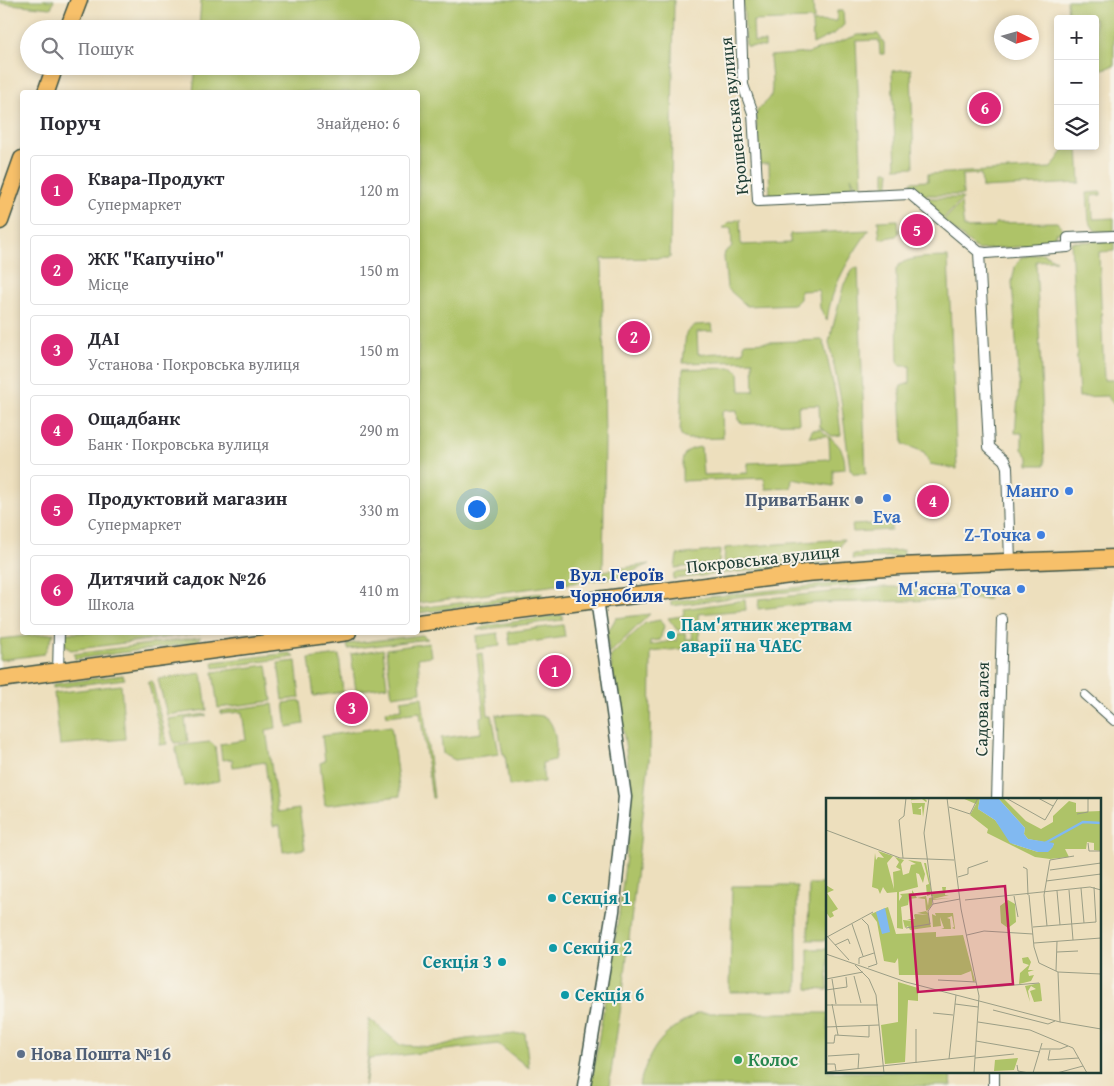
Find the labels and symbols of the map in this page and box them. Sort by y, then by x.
north arrow [994,15,1039,60]
street label: Крошенська вулиця [712,36,755,196]
pin: 6 [969,89,1001,127]
pin: 5 [901,211,933,249]
pin: 2 [618,318,650,356]
place label: Манго [1006,477,1059,504]
pin: 4 [917,482,949,520]
marker: Манго [1063,485,1075,497]
place label: ПриватБанк [745,486,850,513]
marker: Eva [881,492,893,504]
marker: ПриватБанк [853,494,865,506]
your location [464,496,490,522]
place label: Eva [873,503,902,530]
place label: Z-Точка [964,521,1032,548]
marker: Z-Точка [1035,529,1047,541]
street label: Покровська вулиця [685,537,841,580]
place label: Вул. Героїв Чорнобиля [570,561,664,609]
place label: М'ясна Точка [898,575,1012,602]
marker: Вул. Героїв Чорнобиля [554,579,566,591]
marker: М'ясна Точка [1015,583,1027,595]
place label: Пам'ятник жертвам аварії на ЧАЕС [681,611,853,659]
marker: Пам'ятник жертвам аварії на ЧАЕС [665,629,677,641]
pin: 1 [539,652,571,690]
street label: Садова алея [967,661,996,757]
pin: 3 [336,689,368,727]
inset map [826,798,1102,1074]
place label: Секція 1 [562,884,631,911]
marker: Секція 1 [546,892,558,904]
place label: Секція 2 [563,934,632,961]
marker: Секція 2 [547,942,559,954]
place label: Секція 3 [423,948,492,975]
marker: Секція 3 [496,956,508,968]
place label: Секція 6 [575,981,644,1008]
marker: Секція 6 [559,989,571,1001]
place label: Нова Пошта №16 [31,1040,171,1067]
place label: Колос [748,1046,798,1073]
marker: Нова Пошта №16 [15,1048,27,1060]
marker: Колос [732,1054,744,1066]

